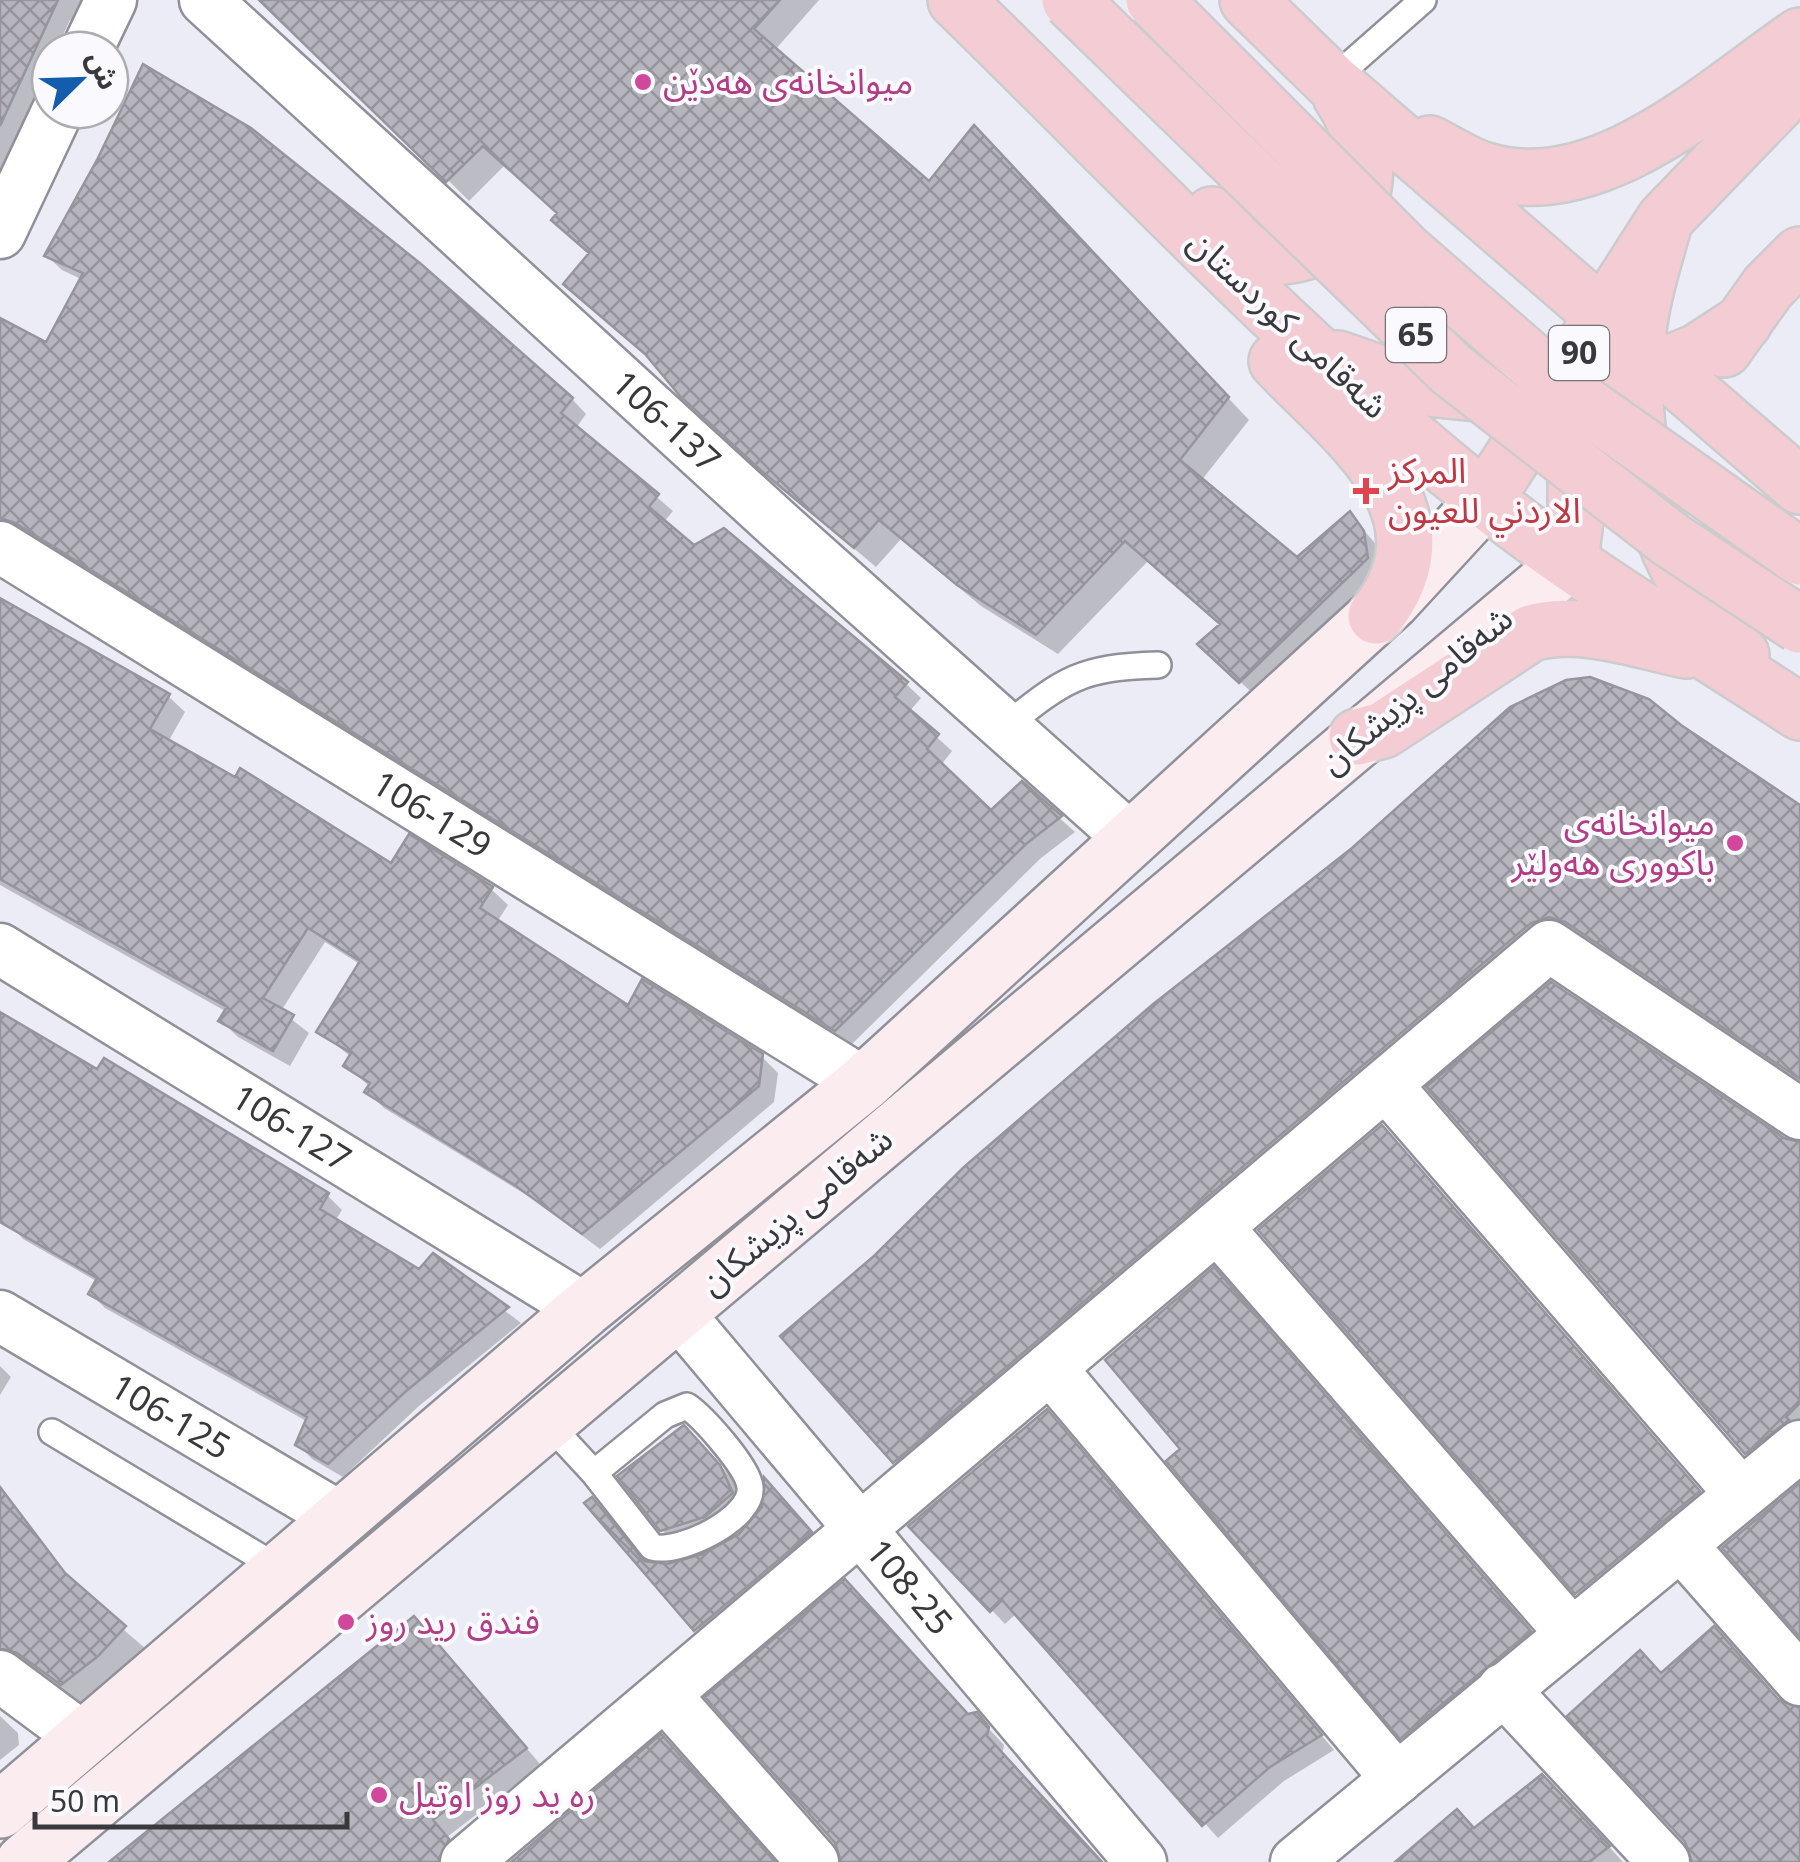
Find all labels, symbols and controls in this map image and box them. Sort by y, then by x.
north arrow [30,30,130,130]
text: ش [79,45,129,95]
place label: میوانخانەی هەدێن [663,57,913,104]
marker: میوانخانەی هەدێن [632,71,654,93]
street label: شەقامی کوردستان [1179,218,1399,428]
road number: 65 [1386,308,1446,362]
road number: 90 [1549,326,1609,380]
street label: 106-137 [603,359,731,483]
place label: المركز الاردني للعيون [1387,446,1581,538]
marker: المركز الاردني للعيون [1353,478,1379,504]
street label: شەقامی پزیشکان [1308,594,1522,784]
street label: 106-129 [364,759,501,868]
place label: میوانخانەی باکووری هەولێر [1511,798,1715,885]
marker: میوانخانەی باکووری هەولێر [1724,832,1746,854]
street label: 106-127 [224,1072,360,1181]
street label: شەقامی پزیشکان [688,1115,902,1305]
street label: 106-125 [103,1362,240,1469]
street label: 108-25 [856,1528,964,1644]
place label: فندق ريد روز [365,1597,540,1644]
marker: فندق ريد روز [335,1611,357,1633]
scale bar [35,1767,348,1829]
place label: ره يد روز اوتيل [399,1770,595,1817]
text: 50 m [50,1780,120,1821]
marker: ره يد روز اوتيل [368,1784,390,1806]

